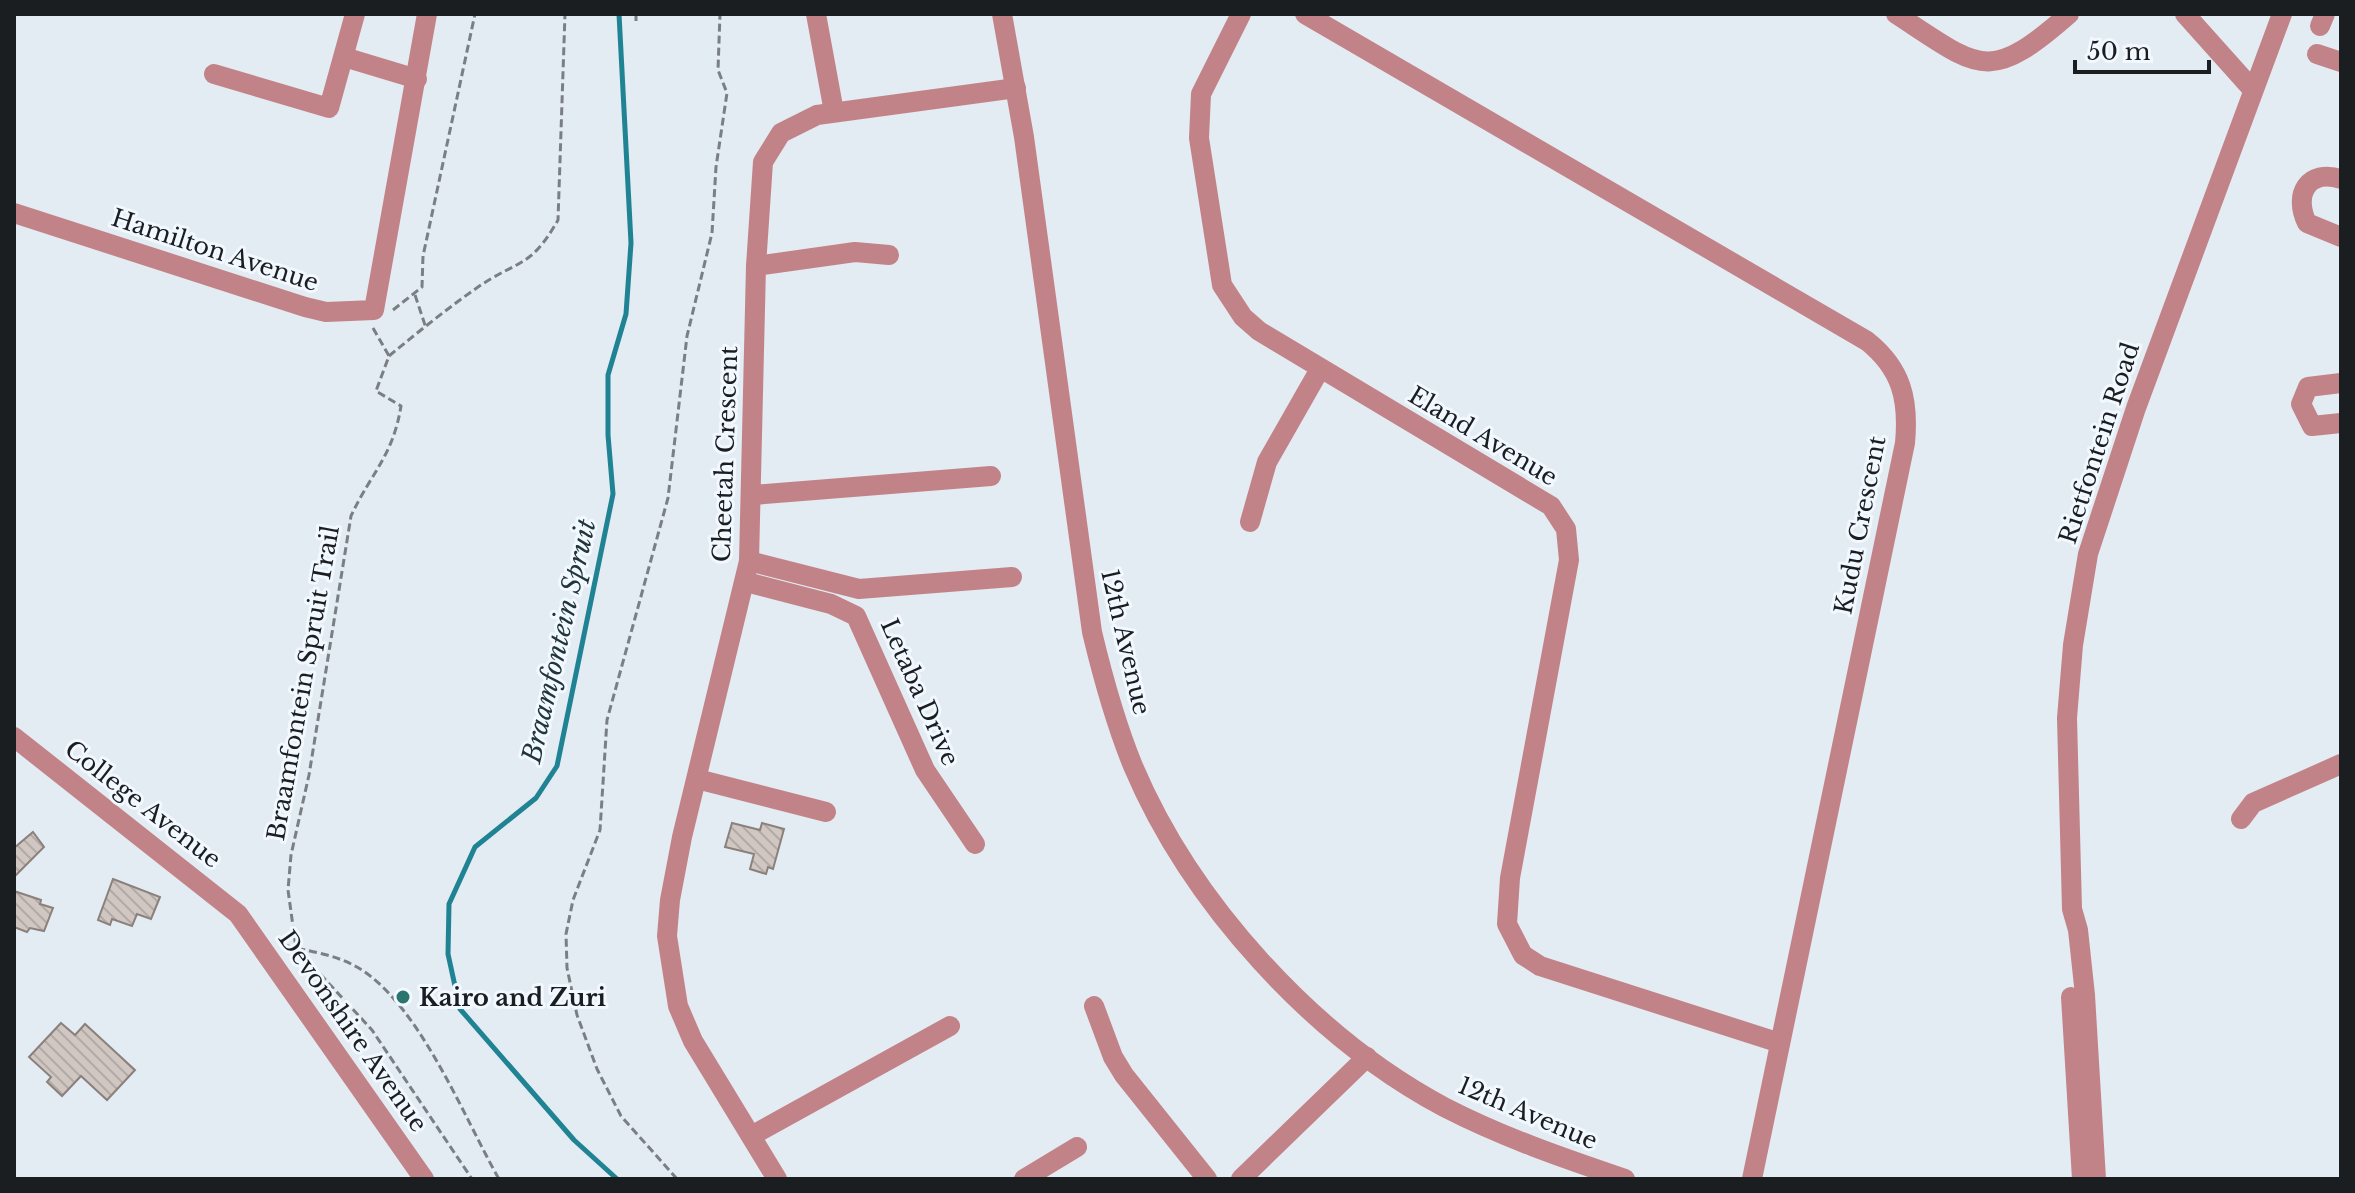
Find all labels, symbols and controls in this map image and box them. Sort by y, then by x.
scale bar [2075,24,2209,74]
text: 50 m [2087,37,2151,66]
street label: Hamilton Avenue [108,203,322,297]
street label: Rietfontein Road [2053,339,2145,547]
street label: Cheetah Crescent [707,345,743,563]
street label: Eland Avenue [1403,380,1563,492]
street label: Kudu Crescent [1828,433,1892,617]
water label: Braamfontein Spruit [515,515,603,767]
street label: Braamfontein Spruit Trail [261,523,345,843]
street label: 12th Avenue [1095,566,1157,718]
street label: Letaba Drive [875,614,965,770]
street label: College Avenue [59,734,227,874]
street label: Devonshire Avenue [273,925,433,1137]
place label: Kairo and Zuri [419,983,606,1012]
marker: Kairo and Zuri [394,988,412,1006]
street label: 12th Avenue [1454,1071,1602,1155]

